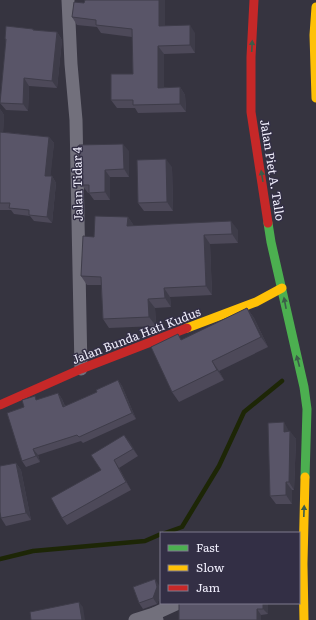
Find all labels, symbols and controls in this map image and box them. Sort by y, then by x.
one-way arrow [248,40,255,52]
street label: Jalan Piet A. Tallo [256,118,290,222]
street label: Jalan Tidar 4 [67,146,87,221]
one-way arrow [259,169,265,182]
one-way arrow [281,297,287,309]
street label: Jalan Bunda Hati Kudus [69,302,204,368]
one-way arrow [294,355,300,368]
one-way arrow [301,504,307,517]
legend [160,532,300,604]
text: Fast [196,538,220,556]
text: Slow [196,558,225,576]
text: Jam [196,578,221,596]

